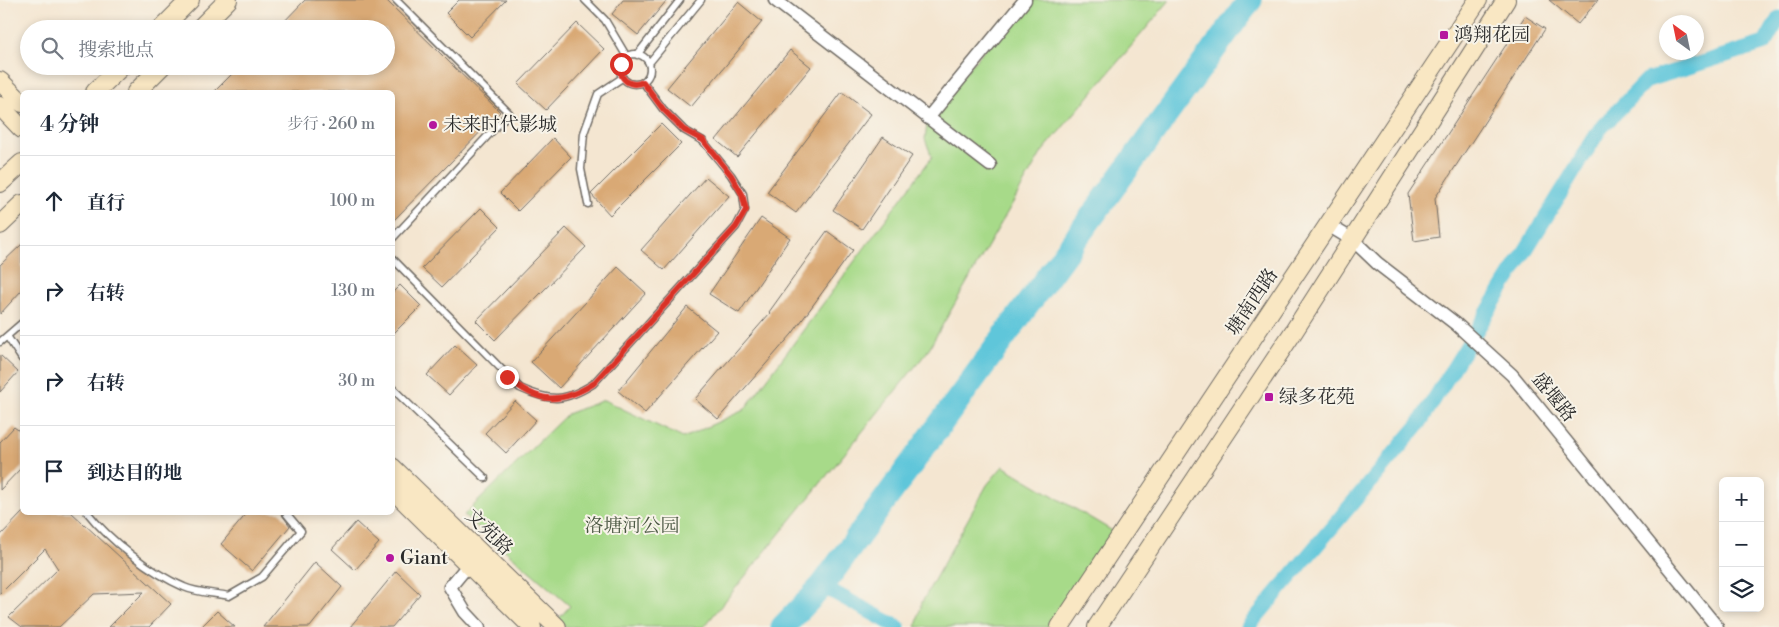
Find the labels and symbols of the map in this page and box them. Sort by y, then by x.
north arrow [1659,15,1704,60]
place label: 鸿翔花园 [1454,23,1530,47]
marker: 鸿翔花园 [1438,29,1450,41]
route start [610,53,633,76]
place label: 未来时代影城 [443,113,557,137]
marker: 未来时代影城 [427,119,439,131]
street label: 塘南西路 [1221,264,1283,340]
route end [496,366,519,389]
street label: 盛堰路 [1527,367,1581,427]
place label: 绿多花苑 [1279,385,1355,409]
marker: 绿多花苑 [1263,391,1275,403]
street label: 文苑路 [460,504,518,560]
park label: 洛塘河公园 [584,514,680,538]
place label: Giant [400,546,448,570]
marker: Giant [384,552,396,564]

